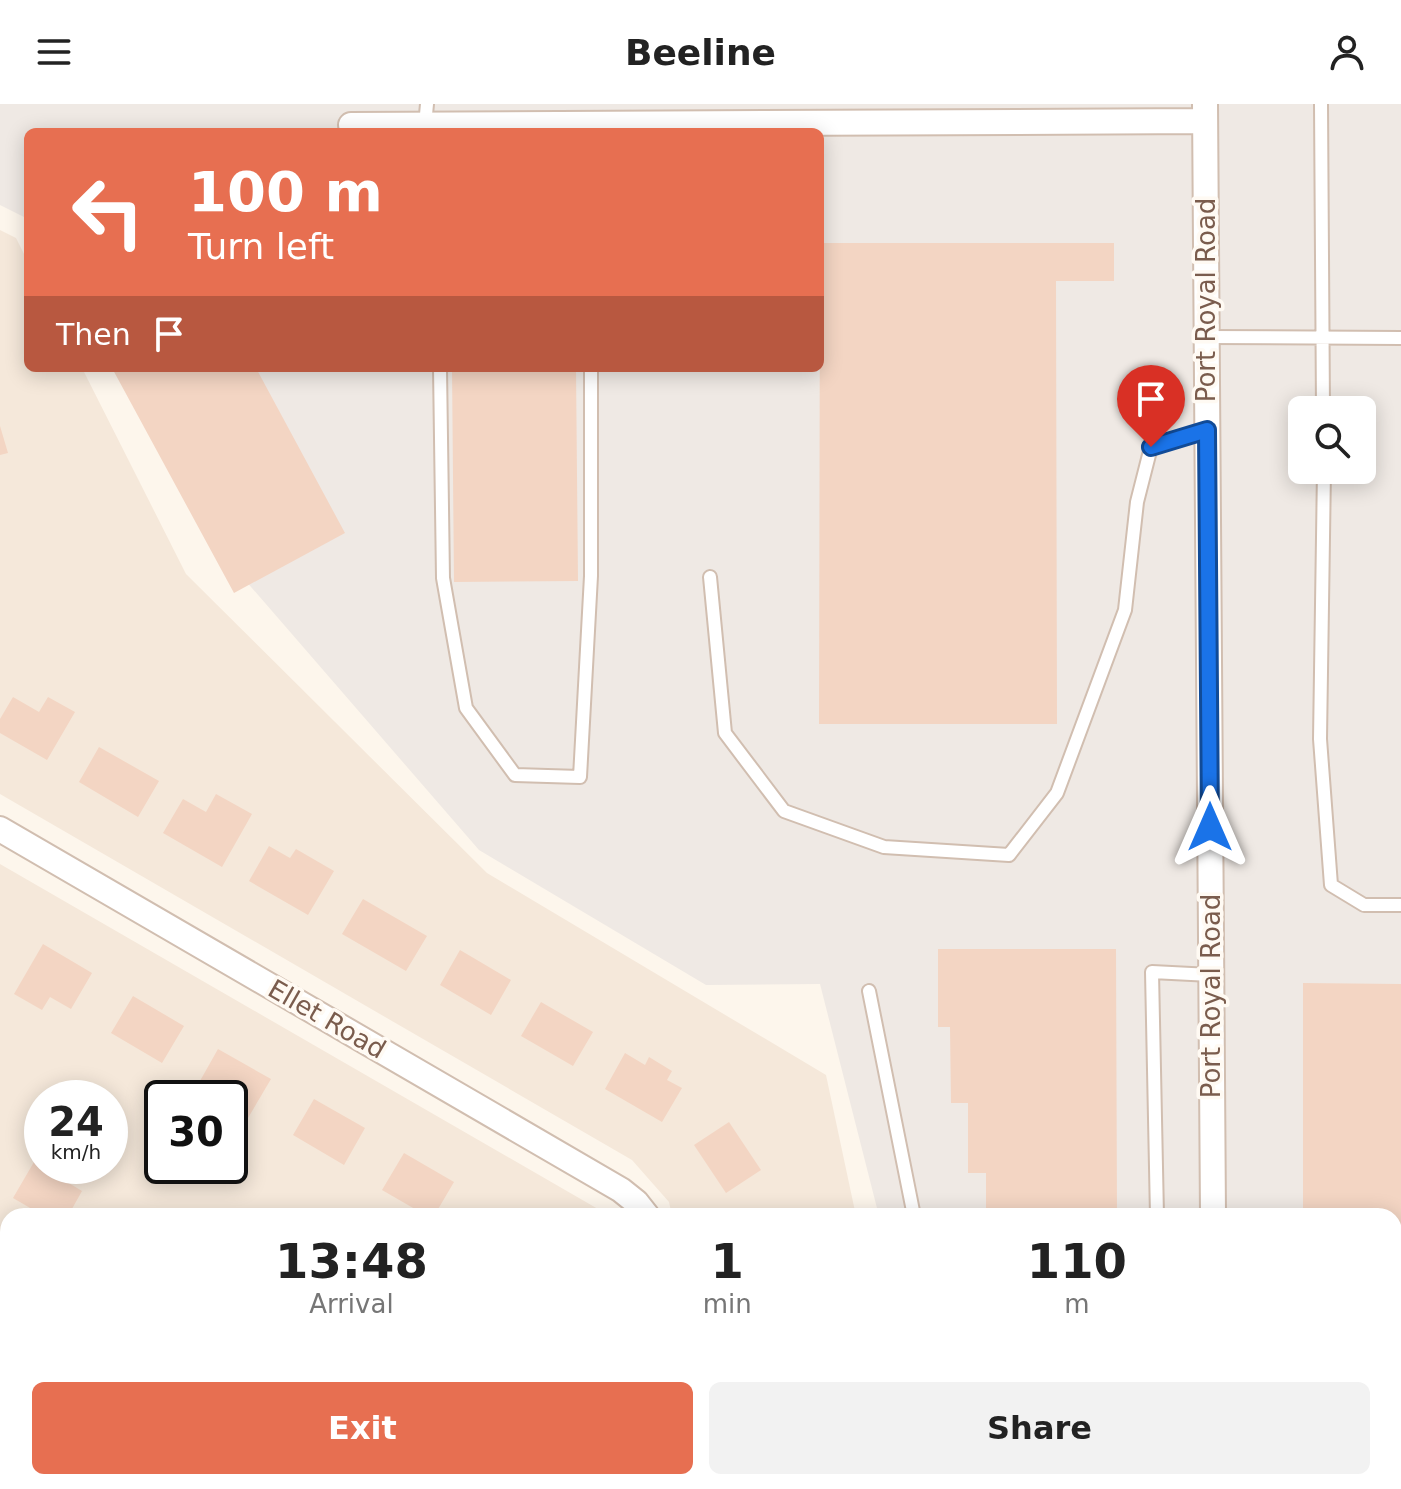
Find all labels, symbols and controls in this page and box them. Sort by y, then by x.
icon: menu [32,30,76,74]
icon: person [1325,30,1369,74]
text: Beeline [625,32,776,73]
text: 100 m [188,159,383,224]
icon: left [56,160,160,264]
street label: Port Royal Road [1191,198,1221,402]
text: Turn left [188,226,334,267]
icon: arrive [147,312,191,356]
text: Then [56,317,131,352]
pin [1117,365,1185,447]
icon: arrive [1129,377,1173,421]
map controls [1288,396,1376,484]
button: search [1288,396,1376,484]
position arrow [1168,785,1252,869]
street label: Port Royal Road [1196,894,1226,1098]
street label: Ellet Road [263,973,391,1065]
speed limit sign: 30 [144,1080,248,1184]
text: 24 [48,1099,104,1145]
text: km/h [51,1140,101,1164]
text: 13:48 [275,1233,428,1289]
text: 1 [711,1233,744,1289]
text: 110 [1027,1233,1127,1289]
text: Arrival [309,1289,394,1319]
text: min [703,1289,752,1319]
text: m [1064,1289,1090,1319]
button: Exit [32,1382,693,1474]
button: Share [709,1382,1370,1474]

